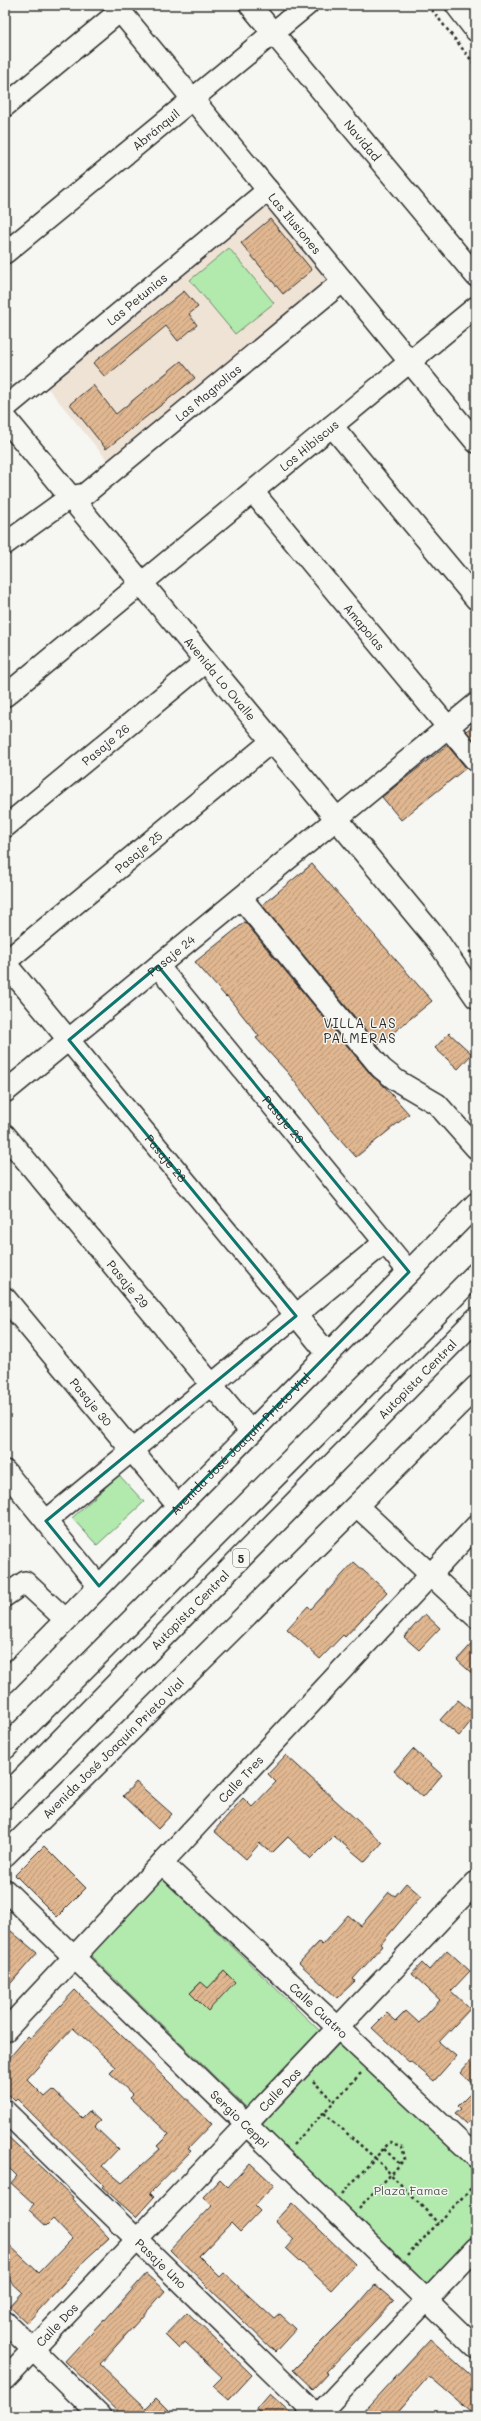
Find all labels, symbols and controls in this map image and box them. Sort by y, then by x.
street label: Abránquil [129,105,183,154]
street label: Navidad [341,116,385,164]
street label: Las Ilusiones [265,189,325,257]
street label: Las Petunias [103,269,170,329]
street label: Las Magnolias [172,360,245,425]
street label: Los Hibiscus [276,416,342,474]
street label: Amapolas [341,600,389,654]
street label: Avenida Lo Ovalle [181,633,260,724]
street label: Pasaje 26 [78,720,132,769]
street label: Pasaje 25 [111,827,165,876]
street label: Pasaje 24 [144,931,198,980]
district label: VILLA LAS PALMERAS [323,1014,397,1046]
street label: Pasaje 23 [259,1092,308,1146]
street label: Pasaje 28 [142,1131,191,1185]
street label: Pasaje 29 [104,1256,153,1311]
street label: Autopista Central [374,1336,460,1422]
street label: Avenida José Joaquín Prieto Vial [167,1369,314,1518]
street label: Pasaje 30 [67,1374,116,1430]
road number: 5 [233,1549,249,1567]
street label: Autopista Central [147,1567,232,1653]
street label: Avenida José Joaquín Prieto Vial [39,1674,187,1822]
street label: Calle Tres [214,1751,267,1806]
street label: Calle Cuatro [286,1979,352,2041]
street label: Calle Dos [255,2064,304,2115]
street label: Sergio Ceppi [207,2086,273,2151]
park label: Plaza Famae [374,2182,448,2198]
street label: Pasaje Uno [132,2235,190,2292]
street label: Calle Dos [32,2299,81,2350]

